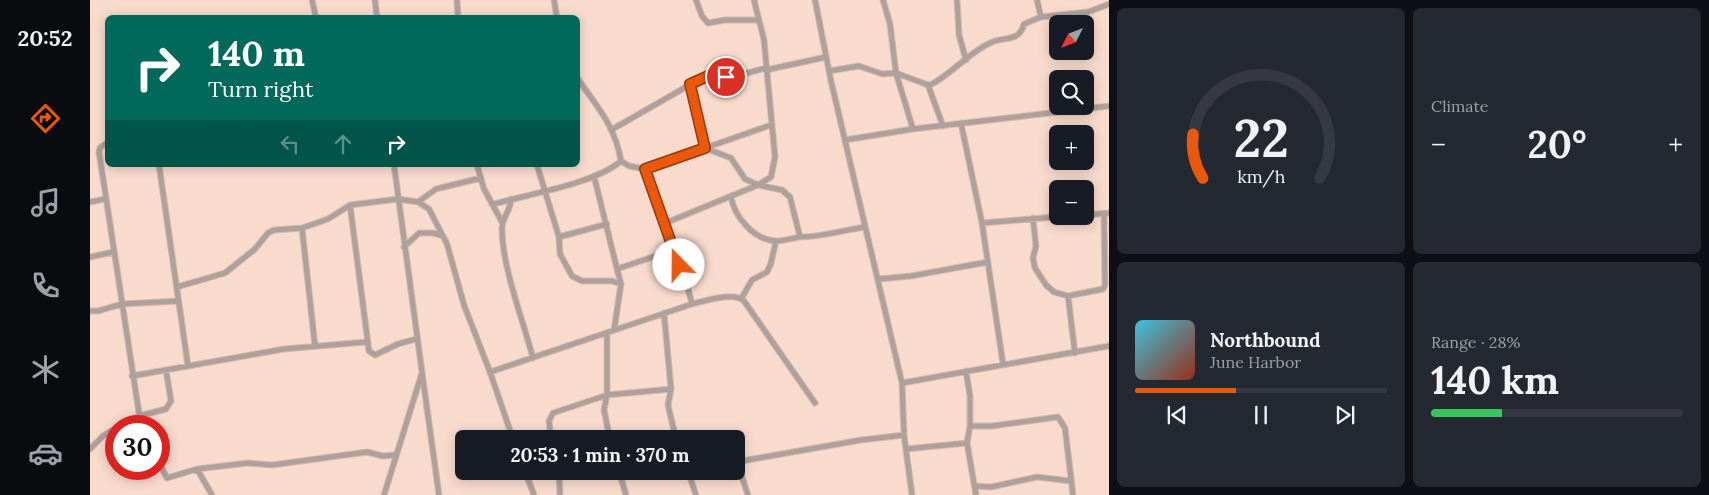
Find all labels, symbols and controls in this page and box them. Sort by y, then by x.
north arrow [1049,15,1094,60]
map controls [1049,15,1094,225]
text: 20:52 [18,24,72,52]
text: 140 m [208,31,305,76]
icon: right [125,35,190,100]
pin [705,56,747,98]
icon: arrive [712,63,740,91]
button: search [1049,70,1094,115]
text: Turn right [208,75,313,103]
text: Climate [1431,96,1488,116]
icon: directions [28,101,63,136]
text: 22 [1233,105,1289,171]
text: 20° [1528,120,1586,168]
button: + [1049,125,1094,170]
text: − [1431,127,1446,163]
text: + [1668,127,1683,163]
icon: left [276,130,304,158]
icon: ahead [329,130,357,158]
icon: right [382,130,410,158]
text: km/h [1237,165,1285,188]
button: − [1049,180,1094,225]
icon: music [28,185,63,220]
position arrow [652,238,704,290]
icon: phone [28,268,63,303]
text: Northbound [1210,328,1321,352]
text: Range · 28% [1431,332,1520,352]
icon: climate [28,352,63,387]
text: June Harbor [1210,352,1301,372]
text: 140 km [1431,356,1559,404]
icon: previous [1163,401,1191,429]
icon: pause [1247,401,1275,429]
icon: next [1331,401,1359,429]
speed limit sign: 30 [105,415,170,480]
icon: car [28,436,63,471]
text: 20:53 · 1 min · 370 m [510,443,690,467]

